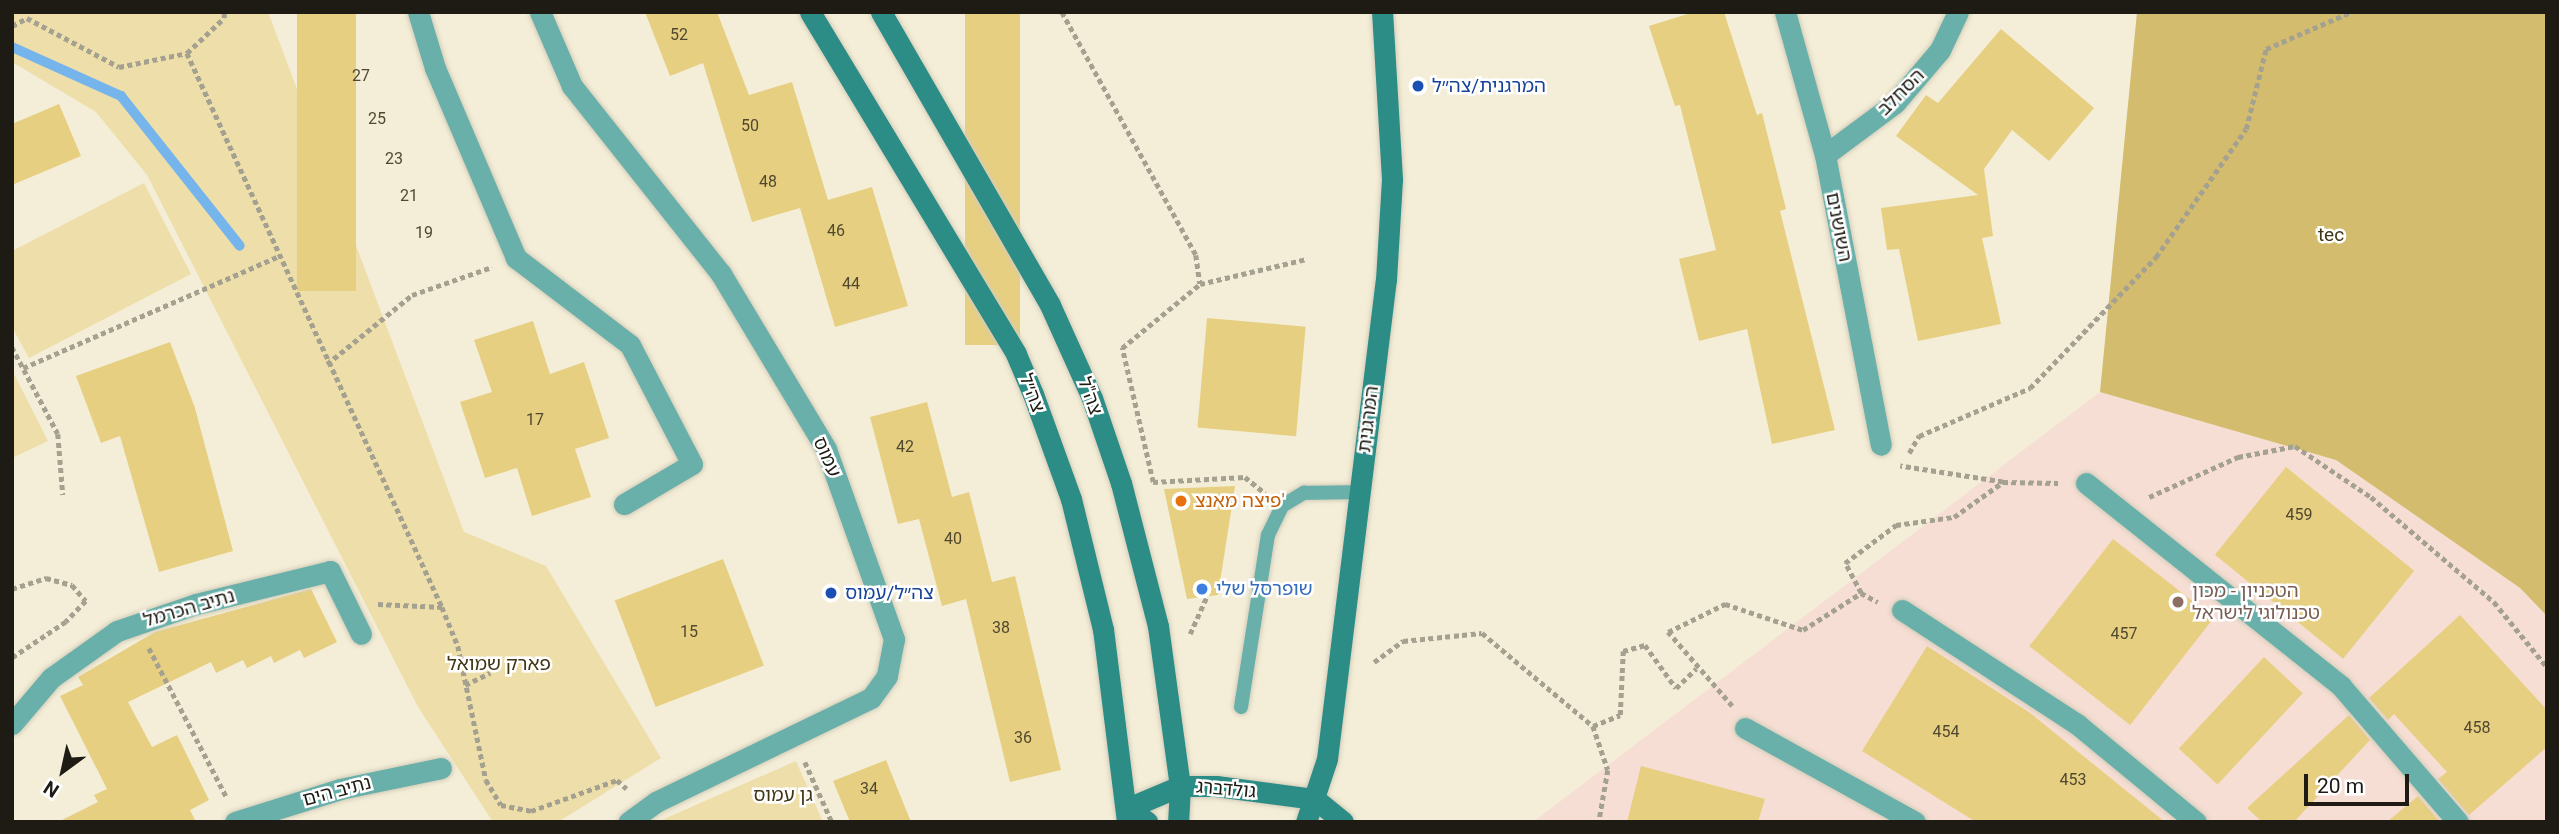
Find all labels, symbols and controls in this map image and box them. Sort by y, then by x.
house number: 52 [670,25,688,45]
street label: הסחלב [1873,64,1929,120]
house number: 27 [352,66,370,86]
place label: המרגנית/צה״ל [1432,75,1546,97]
marker: המרגנית/צה״ל [1410,78,1426,94]
house number: 25 [368,109,386,129]
house number: 50 [741,116,759,136]
house number: 23 [385,149,403,169]
house number: 48 [759,172,777,192]
house number: 21 [400,186,418,206]
street label: השושנים [1821,190,1857,264]
house number: 46 [827,221,845,241]
house number: 19 [415,223,433,243]
park label: tec [2318,224,2344,246]
house number: 44 [842,274,860,294]
street label: צה״ל [1014,371,1050,415]
street label: צה"ל [1073,374,1107,418]
street label: המרגנית [1353,385,1383,453]
house number: 17 [526,410,544,430]
street label: עמוס [808,433,846,481]
house number: 42 [896,437,914,457]
place label: פיצה מאנצ' [1195,490,1285,512]
marker: פיצה מאנצ' [1173,493,1189,509]
house number: 459 [2286,505,2312,525]
house number: 40 [944,529,962,549]
place label: שופרסל שלי [1216,578,1313,600]
place label: הטכניון - מכון טכנולוגי לישראל [2192,580,2320,624]
marker: שופרסל שלי [1194,581,1210,597]
place label: צה״ל/עמוס [845,582,934,604]
street label: נתיב הכרמל [141,584,237,632]
marker: צה״ל/עמוס [823,585,839,601]
marker: הטכניון - מכון טכנולוגי לישראל [2170,594,2186,610]
house number: 38 [992,618,1010,638]
house number: 15 [680,622,698,642]
house number: 457 [2111,624,2137,644]
park label: פארק שמואל [447,653,551,675]
house number: 458 [2464,718,2490,738]
house number: 454 [1933,722,1959,742]
house number: 36 [1014,728,1032,748]
north arrow [28,736,98,806]
scale bar [2307,760,2412,804]
house number: 453 [2060,770,2086,790]
street label: נתיב הים [300,771,374,811]
text: 20 m [2317,774,2364,798]
street label: גולדברג [1195,775,1257,803]
text: N [39,776,63,802]
house number: 34 [860,779,878,799]
park label: גן עמוס [753,784,813,806]

